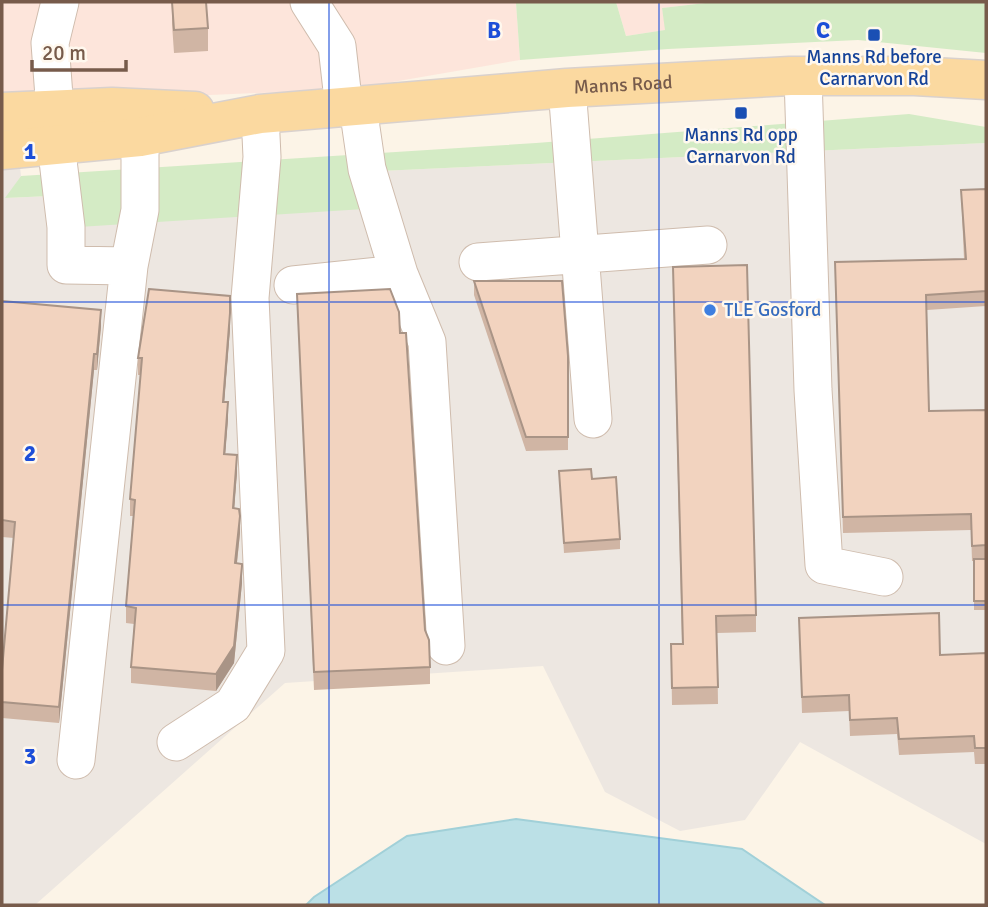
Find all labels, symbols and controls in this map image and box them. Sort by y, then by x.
text: B [487,16,501,45]
text: C [816,16,830,45]
marker: Manns Rd before Carnarvon Rd [866,27,882,43]
scale bar [32,28,126,72]
text: 20 m [42,40,86,66]
place label: Manns Rd before Carnarvon Rd [806,45,942,91]
street label: Manns Road [573,70,673,100]
marker: Manns Rd opp Carnarvon Rd [733,105,749,121]
place label: Manns Rd opp Carnarvon Rd [684,123,798,169]
text: 1 [24,137,36,166]
place label: TLE Gosford [724,298,821,322]
marker: TLE Gosford [702,302,718,318]
text: 2 [24,439,36,468]
text: 3 [24,742,36,771]

